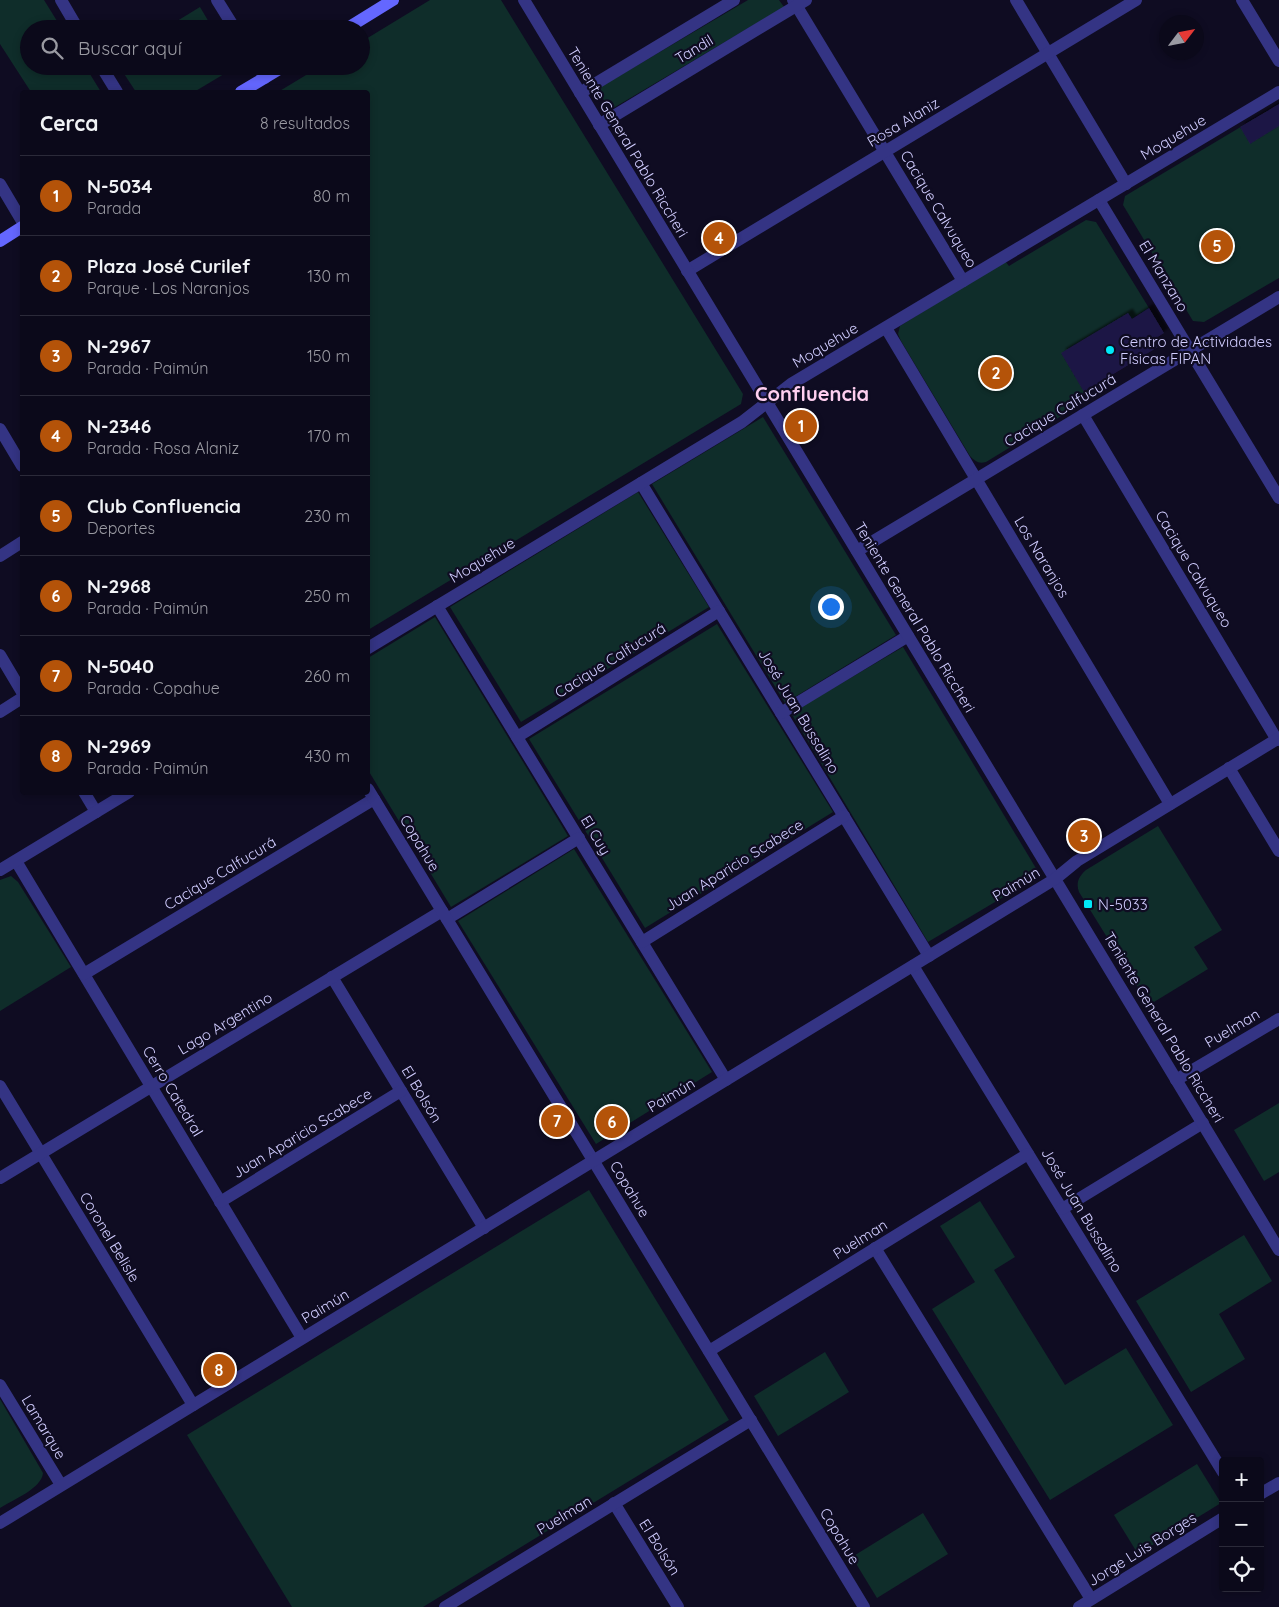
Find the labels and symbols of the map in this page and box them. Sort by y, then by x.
north arrow [1159,15,1204,60]
street label: Tandil [672,30,716,68]
street label: Teniente General Pablo Riccheri [563,43,693,241]
street label: Rosa Alaniz [864,93,942,151]
street label: Moquehue [1137,110,1209,164]
street label: Cacique Calvuqueo [896,147,982,271]
pin: 4 [703,219,735,257]
pin: 5 [1201,227,1233,265]
street label: El Manzano [1135,237,1193,315]
street label: Moquehue [789,318,861,372]
place label: Centro de Actividades Físicas FIPAN [1120,332,1272,368]
marker: Centro de Actividades Físicas FIPAN [1104,344,1116,356]
pin: 2 [980,354,1012,392]
street label: Cacique Calfucurá [1001,369,1119,451]
district label: Confluencia [755,381,869,406]
pin: 1 [785,407,817,445]
street label: Cacique Calvuqueo [1151,507,1237,631]
street label: Los Naranjos [1010,513,1074,601]
street label: Teniente General Pablo Riccheri [850,518,980,716]
street label: Moquehue [446,533,518,587]
your location [818,594,844,620]
street label: Cacique Calfucurá [551,618,669,702]
street label: José Juan Bussalino [754,645,844,777]
street label: Copahue [396,811,444,875]
street label: El Cuy [577,812,615,858]
street label: Juan Aparicio Scabece [662,815,806,915]
pin: 3 [1068,817,1100,855]
street label: Cacique Calfucurá [161,832,279,914]
street label: Paimún [989,862,1043,906]
place label: N-5033 [1098,895,1148,914]
marker: N-5033 [1082,898,1094,910]
street label: Teniente General Pablo Riccheri [1099,928,1229,1126]
street label: Lago Argentino [174,987,276,1059]
street label: Puelman [1201,1004,1263,1052]
street label: Cerro Catedral [139,1042,207,1140]
street label: El Bolsón [398,1062,446,1126]
street label: Paimún [644,1073,698,1117]
street label: Juan Aparicio Scabece [229,1084,375,1182]
pin: 7 [541,1102,573,1140]
pin: 6 [596,1103,628,1141]
street label: José Juan Bussalino [1037,1144,1127,1276]
street label: Copahue [606,1157,654,1221]
street label: Coronel Belisle [76,1188,144,1286]
street label: Puelman [829,1215,891,1263]
street label: Paimún [298,1284,352,1328]
pin: 8 [203,1351,235,1389]
street label: Lamarque [17,1392,71,1462]
street label: Puelman [533,1491,595,1539]
street label: Copahue [816,1504,864,1568]
street label: Jorge Luis Borges [1084,1508,1200,1590]
street label: El Bolsón [635,1515,685,1579]

